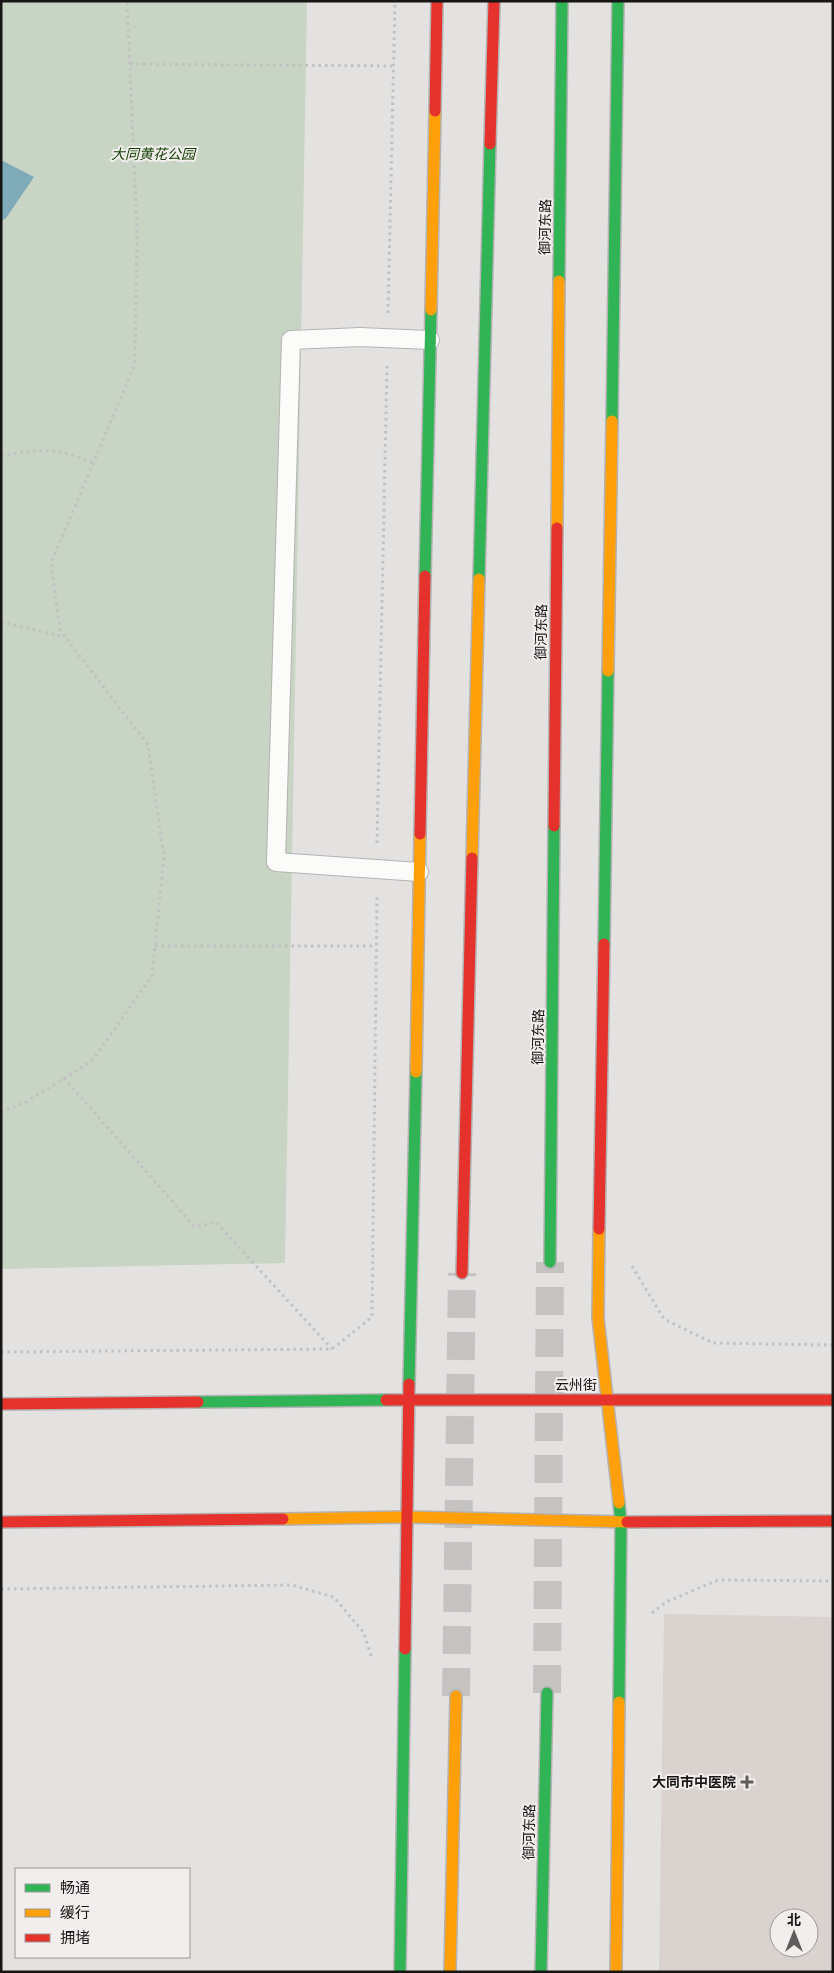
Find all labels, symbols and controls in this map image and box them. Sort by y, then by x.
park label: 大同黄花公园 [111,145,197,163]
street label: 御河东路 [536,199,554,255]
street label: 御河东路 [532,604,550,660]
street label: 御河东路 [529,1009,547,1065]
street label: 云州街 [555,1376,597,1394]
place label: 大同市中医院 [652,1773,736,1791]
marker: 大同市中医院 [740,1775,754,1789]
street label: 御河东路 [520,1804,538,1860]
legend [15,1868,190,1958]
text: 畅通 [60,1878,90,1897]
text: 缓行 [60,1903,90,1922]
north arrow [769,1908,819,1958]
text: 北 [787,1911,801,1929]
text: 拥堵 [60,1928,90,1947]

